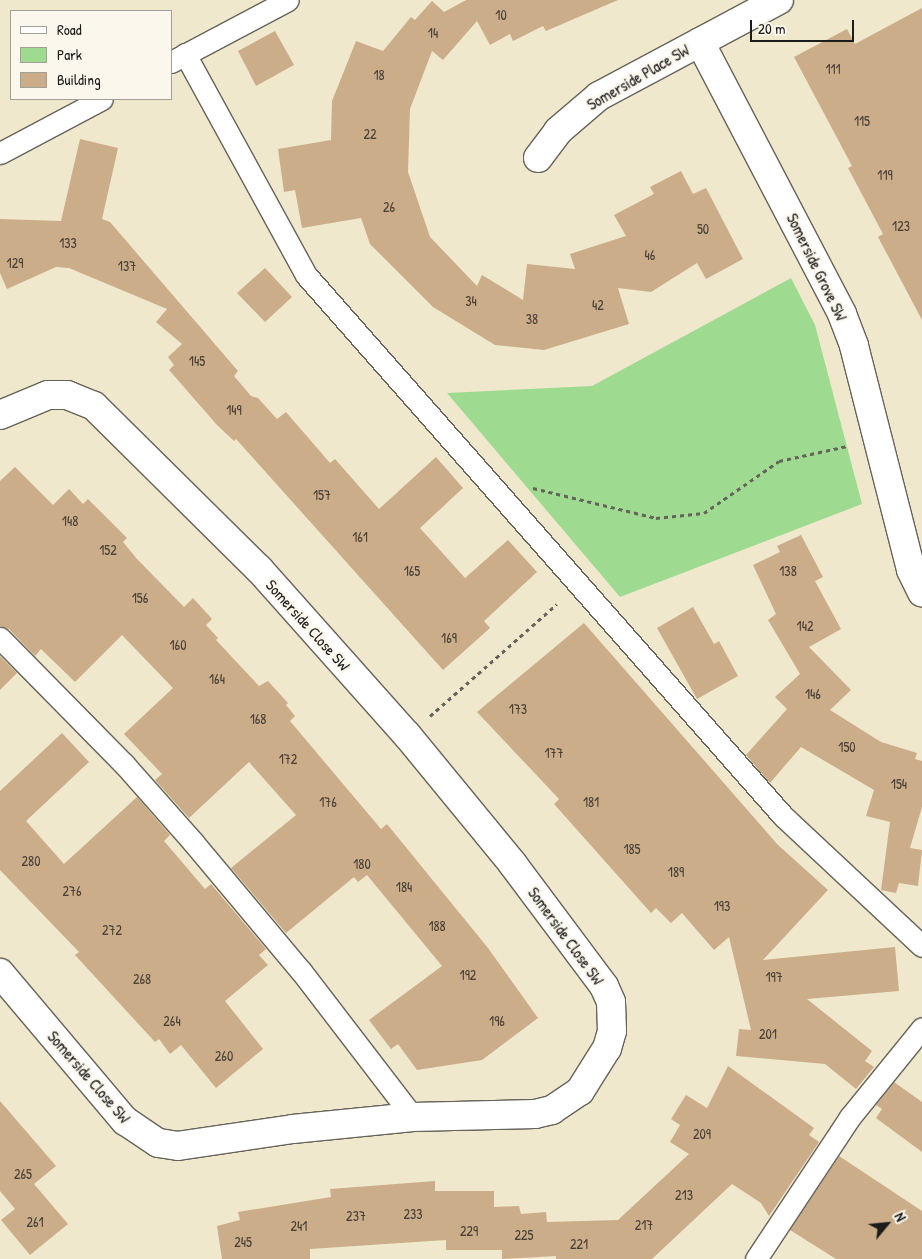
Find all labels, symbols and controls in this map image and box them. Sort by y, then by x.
house number: 10 [495,7,507,23]
legend [10,10,172,100]
scale bar [752,10,856,42]
text: 20 m [758,18,785,39]
text: Road [57,19,82,40]
house number: 14 [428,25,438,41]
street label: Somerside Place SW [583,40,693,114]
text: Park [57,44,82,65]
house number: 111 [825,61,841,77]
house number: 18 [373,67,385,83]
text: Building [57,69,101,90]
house number: 115 [854,113,870,129]
house number: 22 [363,126,377,142]
house number: 119 [877,167,893,183]
house number: 26 [383,199,395,215]
street label: Somerside Grove SW [783,210,851,324]
house number: 123 [892,218,910,234]
house number: 50 [697,221,709,237]
house number: 133 [59,235,77,251]
house number: 46 [645,247,655,263]
house number: 129 [7,255,23,271]
house number: 137 [118,258,136,274]
house number: 34 [465,293,477,309]
house number: 42 [592,297,604,313]
house number: 38 [526,311,538,327]
house number: 145 [189,353,205,369]
house number: 149 [226,402,242,418]
house number: 157 [313,487,331,503]
house number: 148 [62,513,78,529]
house number: 161 [352,529,368,545]
house number: 152 [99,542,117,558]
house number: 165 [404,563,420,579]
house number: 138 [779,563,797,579]
street label: Somerside Close SW [262,575,354,675]
house number: 156 [132,590,148,606]
house number: 142 [797,618,813,634]
house number: 169 [441,630,457,646]
house number: 160 [170,637,186,653]
house number: 164 [209,671,225,687]
house number: 146 [805,686,821,702]
house number: 173 [509,701,527,717]
house number: 168 [250,711,266,727]
house number: 150 [838,739,856,755]
house number: 177 [545,745,563,761]
house number: 172 [279,751,297,767]
house number: 154 [891,776,907,792]
house number: 176 [319,794,337,810]
house number: 181 [583,794,599,810]
house number: 185 [623,841,641,857]
house number: 280 [22,853,40,869]
house number: 180 [353,856,371,872]
house number: 189 [668,864,684,880]
house number: 184 [396,879,412,895]
house number: 276 [62,883,82,899]
street label: Somerside Close SW [524,883,608,989]
house number: 193 [714,898,730,914]
house number: 188 [428,918,446,934]
house number: 272 [102,922,122,938]
house number: 192 [460,967,476,983]
house number: 197 [765,969,783,985]
house number: 268 [133,971,151,987]
house number: 264 [163,1013,181,1029]
house number: 196 [489,1013,505,1029]
house number: 201 [759,1026,777,1042]
street label: Somerside Close SW [44,1027,134,1127]
house number: 260 [215,1048,233,1064]
house number: 209 [693,1126,711,1142]
house number: 265 [14,1166,32,1182]
house number: 213 [675,1187,693,1203]
north arrow [862,1199,912,1249]
house number: 233 [403,1206,423,1222]
house number: 237 [346,1208,366,1224]
text: N [891,1209,911,1224]
house number: 261 [26,1214,44,1230]
house number: 217 [635,1217,653,1233]
house number: 241 [291,1218,307,1234]
house number: 229 [460,1223,478,1239]
house number: 225 [514,1227,534,1243]
house number: 245 [234,1234,252,1250]
house number: 221 [570,1236,588,1252]

